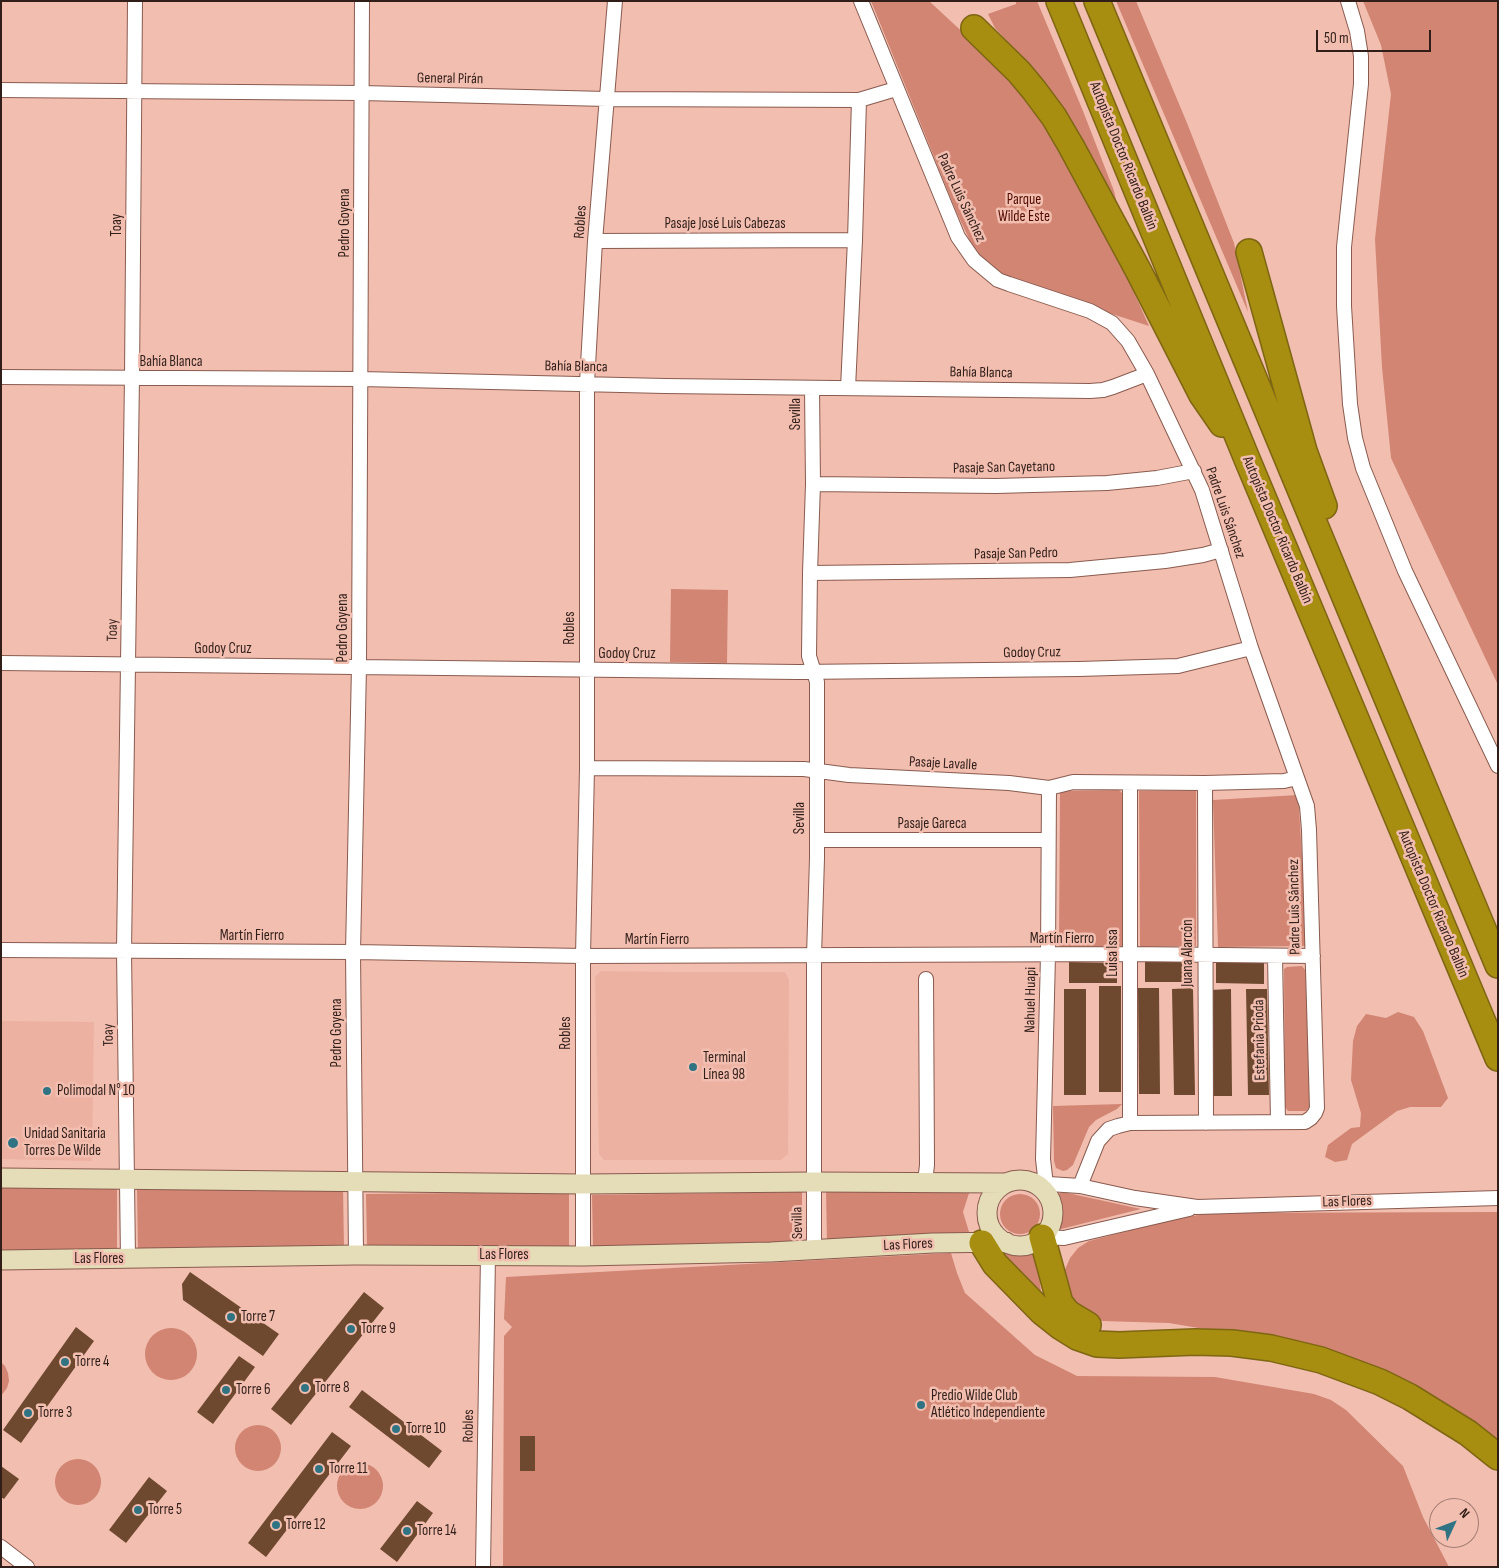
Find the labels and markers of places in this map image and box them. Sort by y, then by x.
place label: Terminal Línea 98 [703,1049,746,1084]
marker: Terminal Línea 98 [687,1061,699,1073]
place label: Polimodal N° 10 [57,1082,135,1100]
marker: Polimodal N° 10 [41,1085,53,1097]
place label: Unidad Sanitaria Torres De Wilde [24,1125,106,1160]
marker: Unidad Sanitaria Torres De Wilde [6,1136,20,1150]
place label: Torre 7 [241,1308,275,1326]
marker: Torre 7 [225,1311,237,1323]
place label: Torre 9 [361,1320,396,1338]
marker: Torre 9 [345,1323,357,1335]
place label: Torre 4 [75,1353,109,1371]
marker: Torre 4 [59,1356,71,1368]
place label: Torre 8 [315,1379,350,1397]
place label: Torre 6 [236,1381,271,1399]
marker: Torre 8 [299,1382,311,1394]
marker: Torre 6 [220,1384,232,1396]
place label: Predio Wilde Club Atlético Independiente [931,1387,1045,1422]
marker: Predio Wilde Club Atlético Independiente [915,1399,927,1411]
place label: Torre 3 [38,1404,72,1422]
marker: Torre 3 [22,1407,34,1419]
place label: Torre 10 [406,1420,446,1438]
marker: Torre 10 [390,1423,402,1435]
place label: Torre 11 [329,1460,368,1478]
marker: Torre 11 [313,1463,325,1475]
place label: Torre 5 [148,1501,182,1519]
marker: Torre 5 [132,1504,144,1516]
place label: Torre 12 [286,1516,326,1534]
marker: Torre 12 [270,1519,282,1531]
place label: Torre 14 [417,1522,457,1540]
marker: Torre 14 [401,1525,413,1537]

